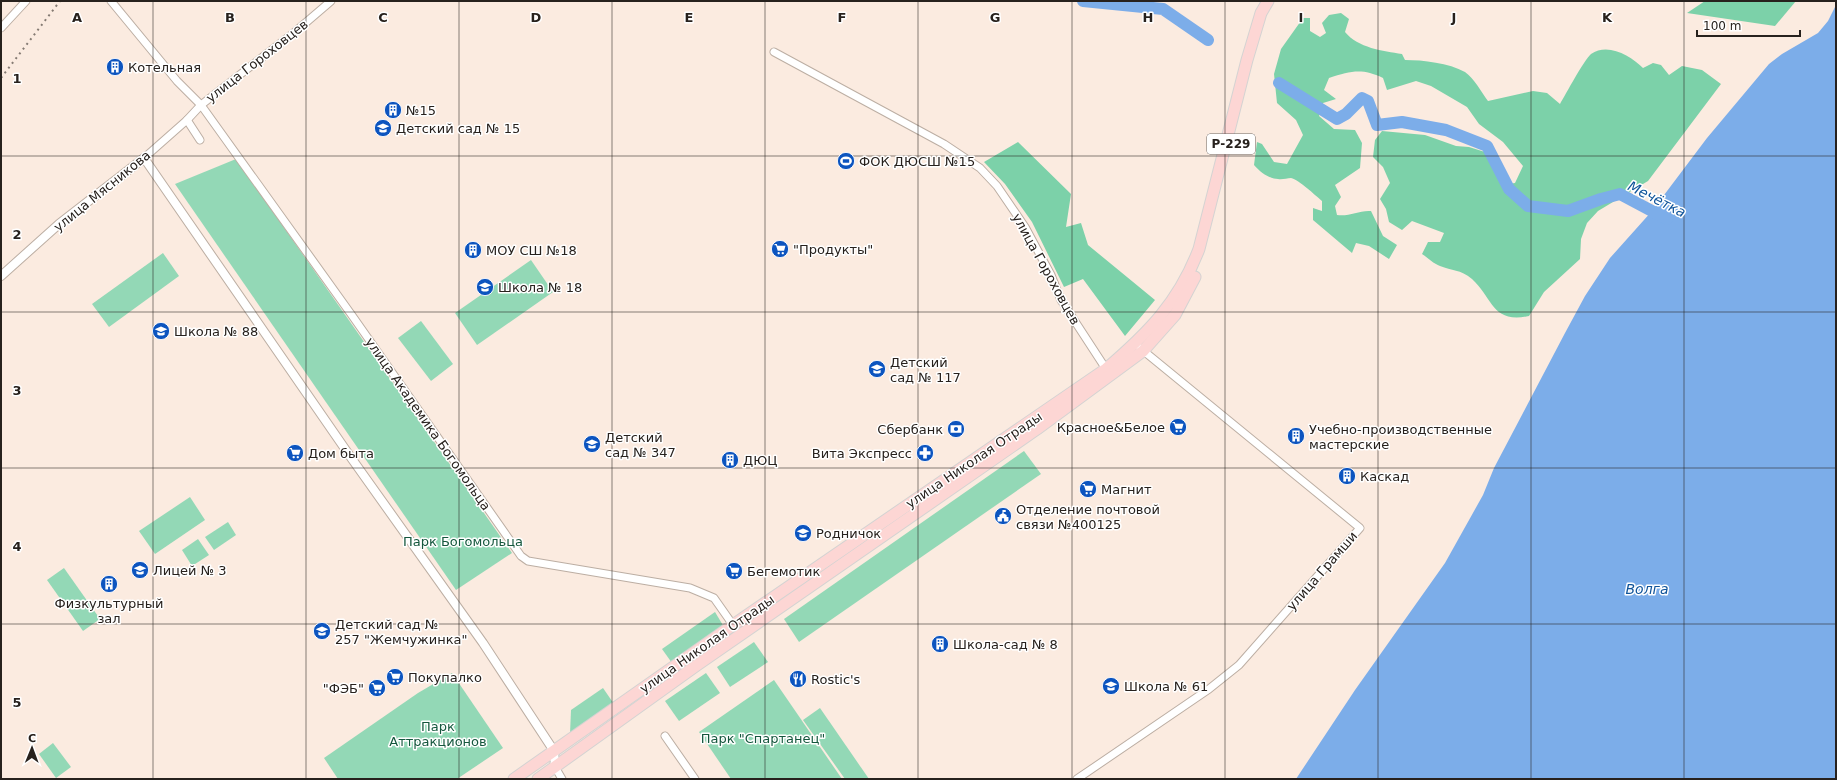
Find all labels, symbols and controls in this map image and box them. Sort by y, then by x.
text: A [72,10,82,25]
text: B [225,10,235,25]
text: C [378,10,388,25]
text: D [531,10,542,25]
text: E [685,10,693,25]
text: F [838,10,846,25]
text: G [990,10,1000,25]
text: H [1143,10,1153,25]
text: I [1299,10,1303,25]
text: J [1451,10,1456,25]
text: K [1602,10,1613,25]
scale bar [1697,12,1800,38]
street label: улица Гороховцев [203,17,311,105]
text: 100 m [1703,19,1741,33]
building icon: Котельная [105,57,125,77]
place label: Котельная [128,60,201,75]
text: 1 [12,71,22,86]
building icon: №15 [383,100,403,120]
place label: №15 [406,103,436,118]
school or university icon: Детский сад № 15 [373,118,393,138]
place label: Детский сад № 15 [396,121,520,136]
road number: Р-229 [1207,134,1255,154]
street label: улица Мясникова [51,147,153,235]
sports icon: ФОК ДЮСШ №15 [836,151,856,171]
place label: ФОК ДЮСШ №15 [859,154,975,169]
water label: Мечётка [1625,178,1689,220]
street label: улица Гороховцев [1009,211,1083,327]
text: 2 [12,227,22,242]
supermarket icon: "Продукты" [770,239,790,259]
building icon: МОУ СШ №18 [463,240,483,260]
place label: "Продукты" [793,242,873,257]
place label: МОУ СШ №18 [486,243,577,258]
school or university icon: Школа № 18 [475,277,495,297]
place label: Школа № 18 [498,280,582,295]
school or university icon: Школа № 88 [151,321,171,341]
place label: Школа № 88 [174,324,258,339]
street label: улица Академика Богомольца [362,335,494,513]
place label: Детский сад № 117 [890,355,961,385]
school or university icon: Детский сад № 117 [867,359,887,379]
text: 3 [12,383,22,398]
street label: улица Николая Отрады [903,409,1045,511]
supermarket icon: Красное&Белое [1168,417,1188,437]
bank icon: Сбербанк [946,419,966,439]
place label: Красное&Белое [1057,420,1165,435]
place label: Сбербанк [877,422,943,437]
place label: Учебно-производственные мастерские [1309,422,1492,452]
building icon: Учебно-производственные мастерские [1286,426,1306,446]
place label: Детский сад № 347 [605,430,676,460]
school or university icon: Детский сад № 347 [582,434,602,454]
supermarket icon: Дом быта [285,443,305,463]
pharmacy icon: Вита Экспресс [915,443,935,463]
place label: Дом быта [308,446,374,461]
place label: Вита Экспресс [812,446,912,461]
building icon: ДЮЦ [720,450,740,470]
place label: ДЮЦ [743,453,777,468]
building icon: Каскад [1337,466,1357,486]
place label: Каскад [1360,469,1409,484]
supermarket icon: Магнит [1078,479,1098,499]
place label: Магнит [1101,482,1152,497]
place label: Отделение почтовой связи №400125 [1016,502,1160,532]
public building icon: Отделение почтовой связи №400125 [993,506,1013,526]
school or university icon: Родничок [793,523,813,543]
place label: Родничок [816,526,881,541]
street label: улица Грамши [1284,528,1360,614]
park label: Парк Богомольца [403,534,523,549]
text: 4 [12,539,22,554]
school or university icon: Лицей № 3 [130,560,150,580]
supermarket icon: Бегемотик [724,561,744,581]
place label: Лицей № 3 [153,563,227,578]
place label: Бегемотик [747,564,821,579]
building icon: Физкультурный зал [99,574,119,594]
water label: Волга [1625,581,1669,597]
street label: улица Николая Отрады [637,592,777,696]
place label: Физкультурный зал [55,596,163,626]
place label: Детский сад № 257 "Жемчужинка" [335,617,468,647]
school or university icon: Детский сад № 257 "Жемчужинка" [312,621,332,641]
building icon: Школа-сад № 8 [930,634,950,654]
place label: Школа-сад № 8 [953,637,1058,652]
supermarket icon: Покупалко [385,667,405,687]
restaurant icon: Rostic's [788,669,808,689]
place label: Покупалко [408,670,482,685]
place label: Rostic's [811,672,861,687]
school or university icon: Школа № 61 [1101,676,1121,696]
supermarket icon: "ФЭБ" [367,678,387,698]
place label: Школа № 61 [1124,679,1208,694]
place label: "ФЭБ" [323,681,364,696]
text: 5 [12,695,22,710]
park label: Парк Аттракционов [389,719,487,749]
north arrow [12,728,52,768]
park label: Парк "Спартанец" [701,731,825,746]
text: С [28,732,36,745]

